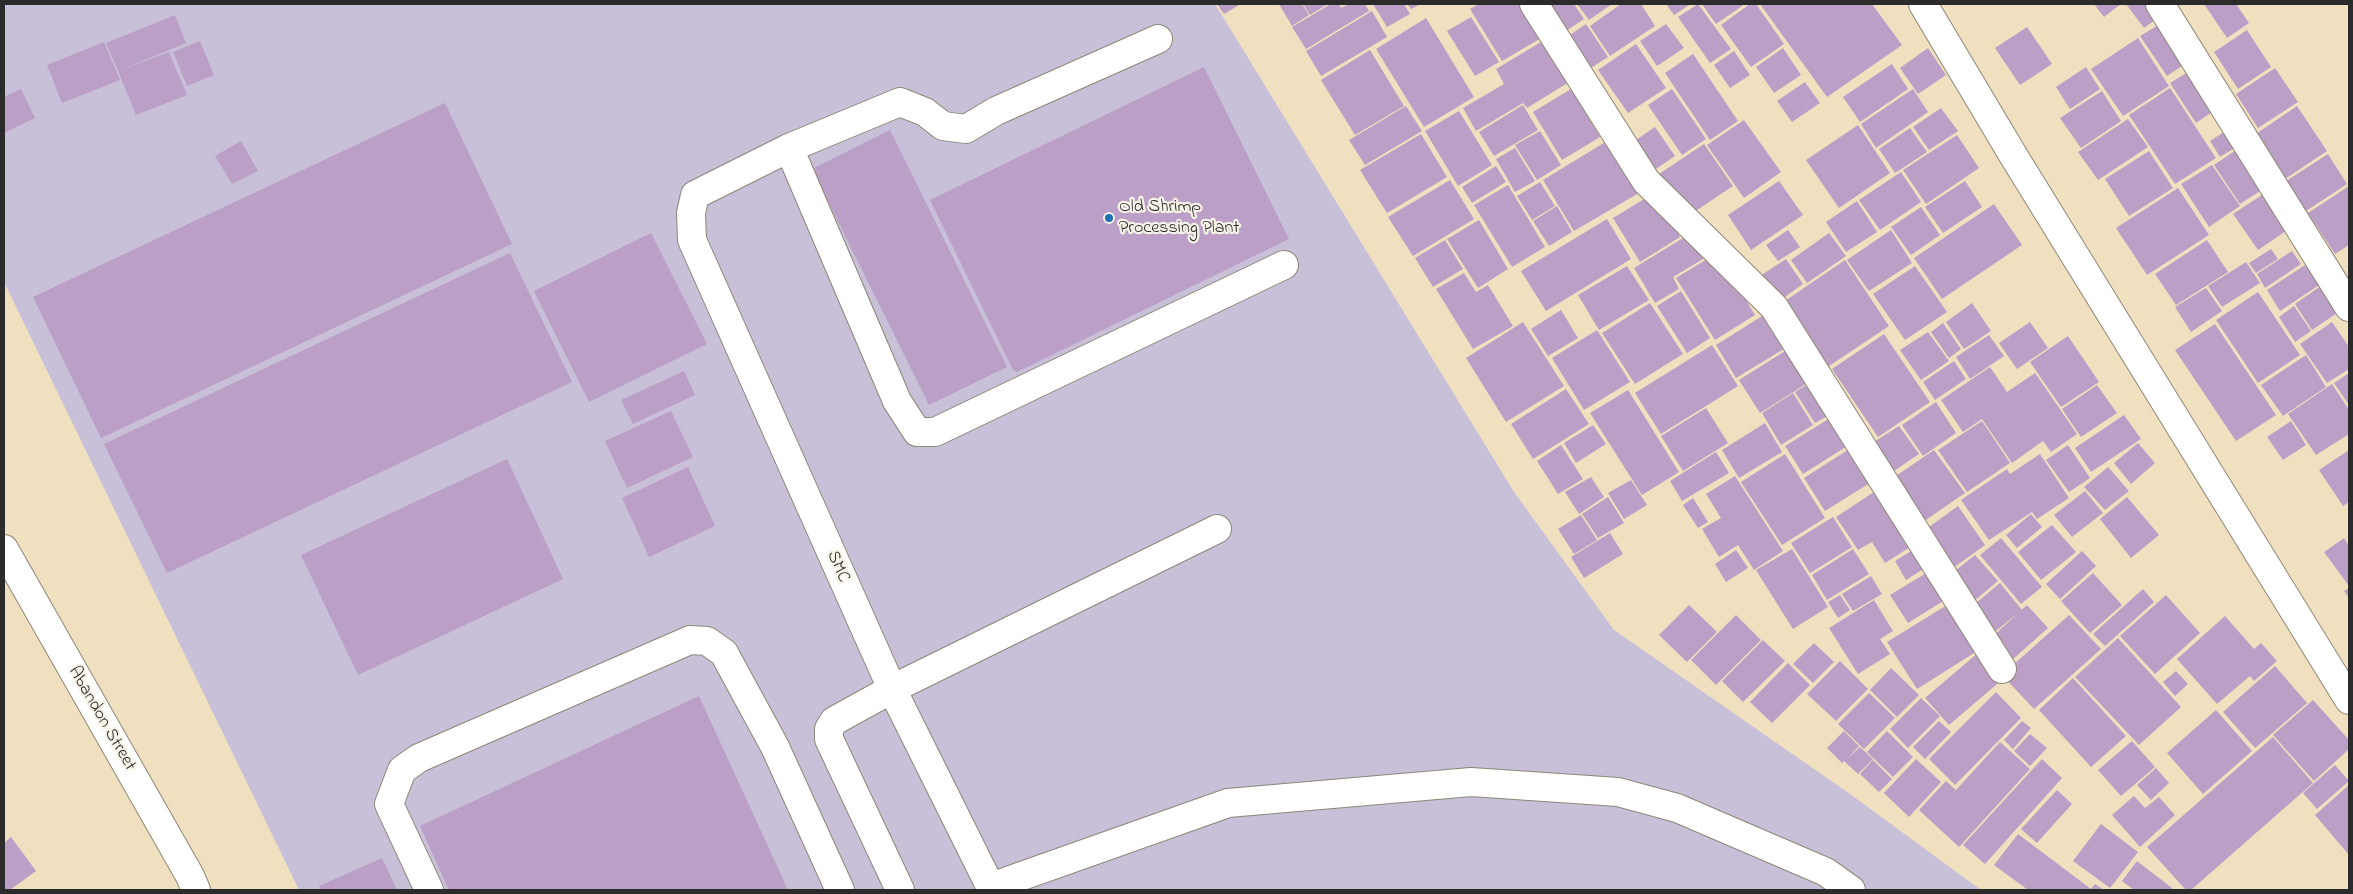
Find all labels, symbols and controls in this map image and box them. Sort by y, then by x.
place label: Old Shrimp Processing Plant [1119,197,1239,240]
marker: Old Shrimp Processing Plant [1103,212,1115,224]
street label: SMC [821,548,853,586]
street label: Abandon Street [62,663,140,775]

